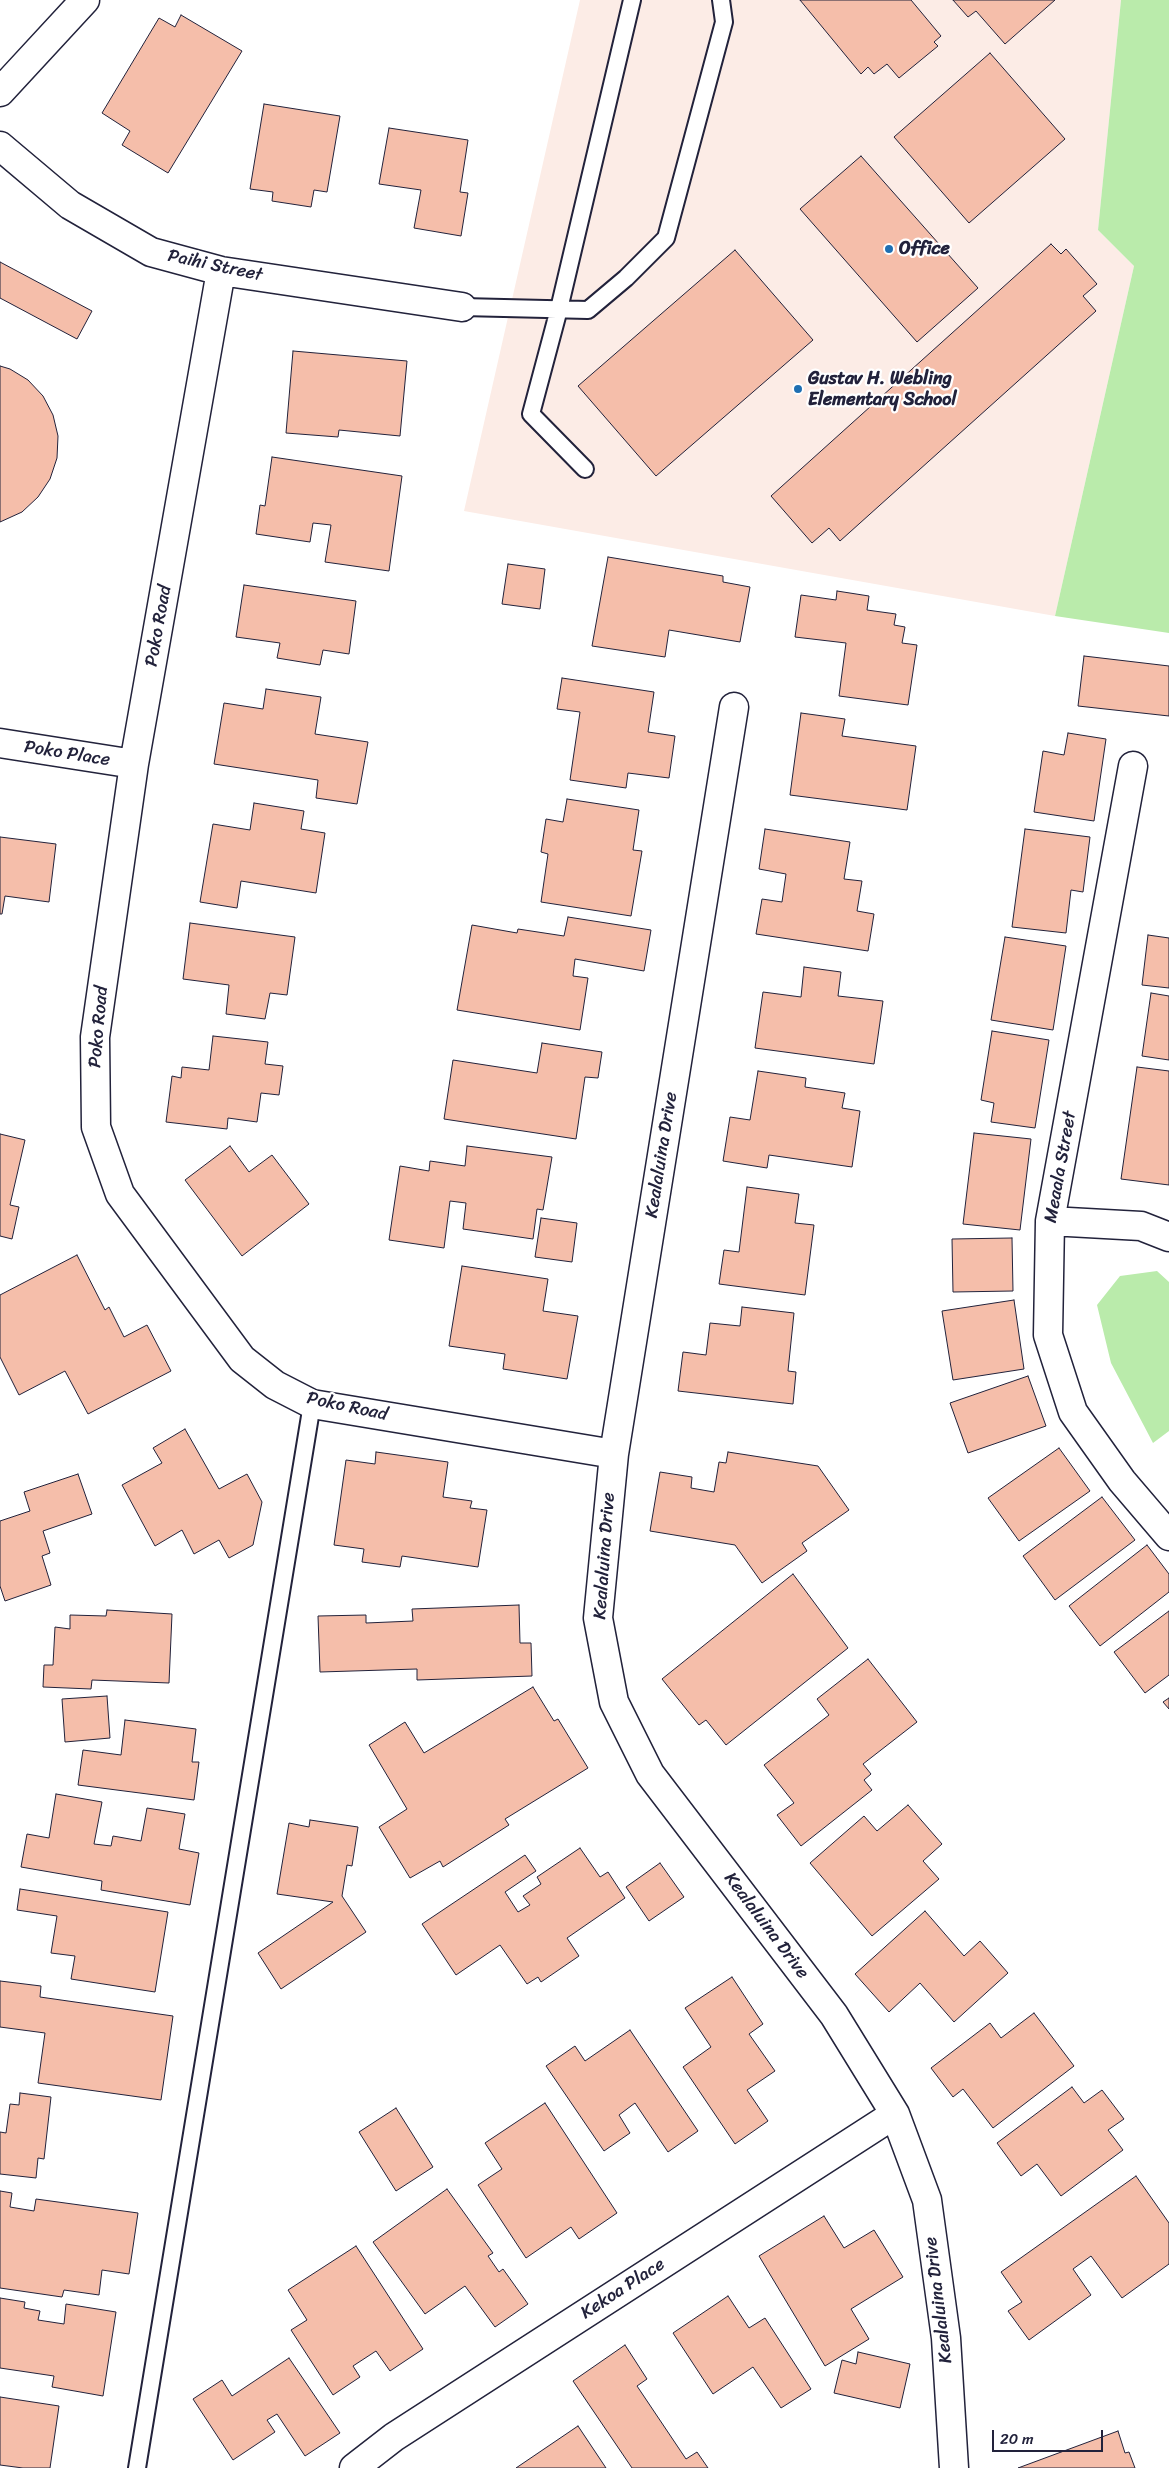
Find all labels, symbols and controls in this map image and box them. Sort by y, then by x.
place label: Office [899,238,950,260]
marker: Office [883,243,895,255]
street label: Paihi Street [166,245,264,287]
place label: Gustav H. Webling Elementary School [808,368,957,410]
marker: Gustav H. Webling Elementary School [792,383,804,395]
street label: Poko Road [141,584,177,668]
street label: Poko Place [22,737,112,771]
street label: Poko Road [85,985,113,1069]
street label: Kealaluina Drive [641,1090,683,1220]
street label: Meaala Street [1041,1109,1081,1225]
street label: Poko Road [305,1388,389,1426]
street label: Kealaluina Drive [590,1492,620,1620]
street label: Kealaluina Drive [719,1869,813,1983]
street label: Kealaluina Drive [921,2235,957,2365]
street label: Kekoa Place [577,2254,669,2324]
scale bar [994,2420,1105,2452]
text: 20 m [1000,2426,1034,2452]

